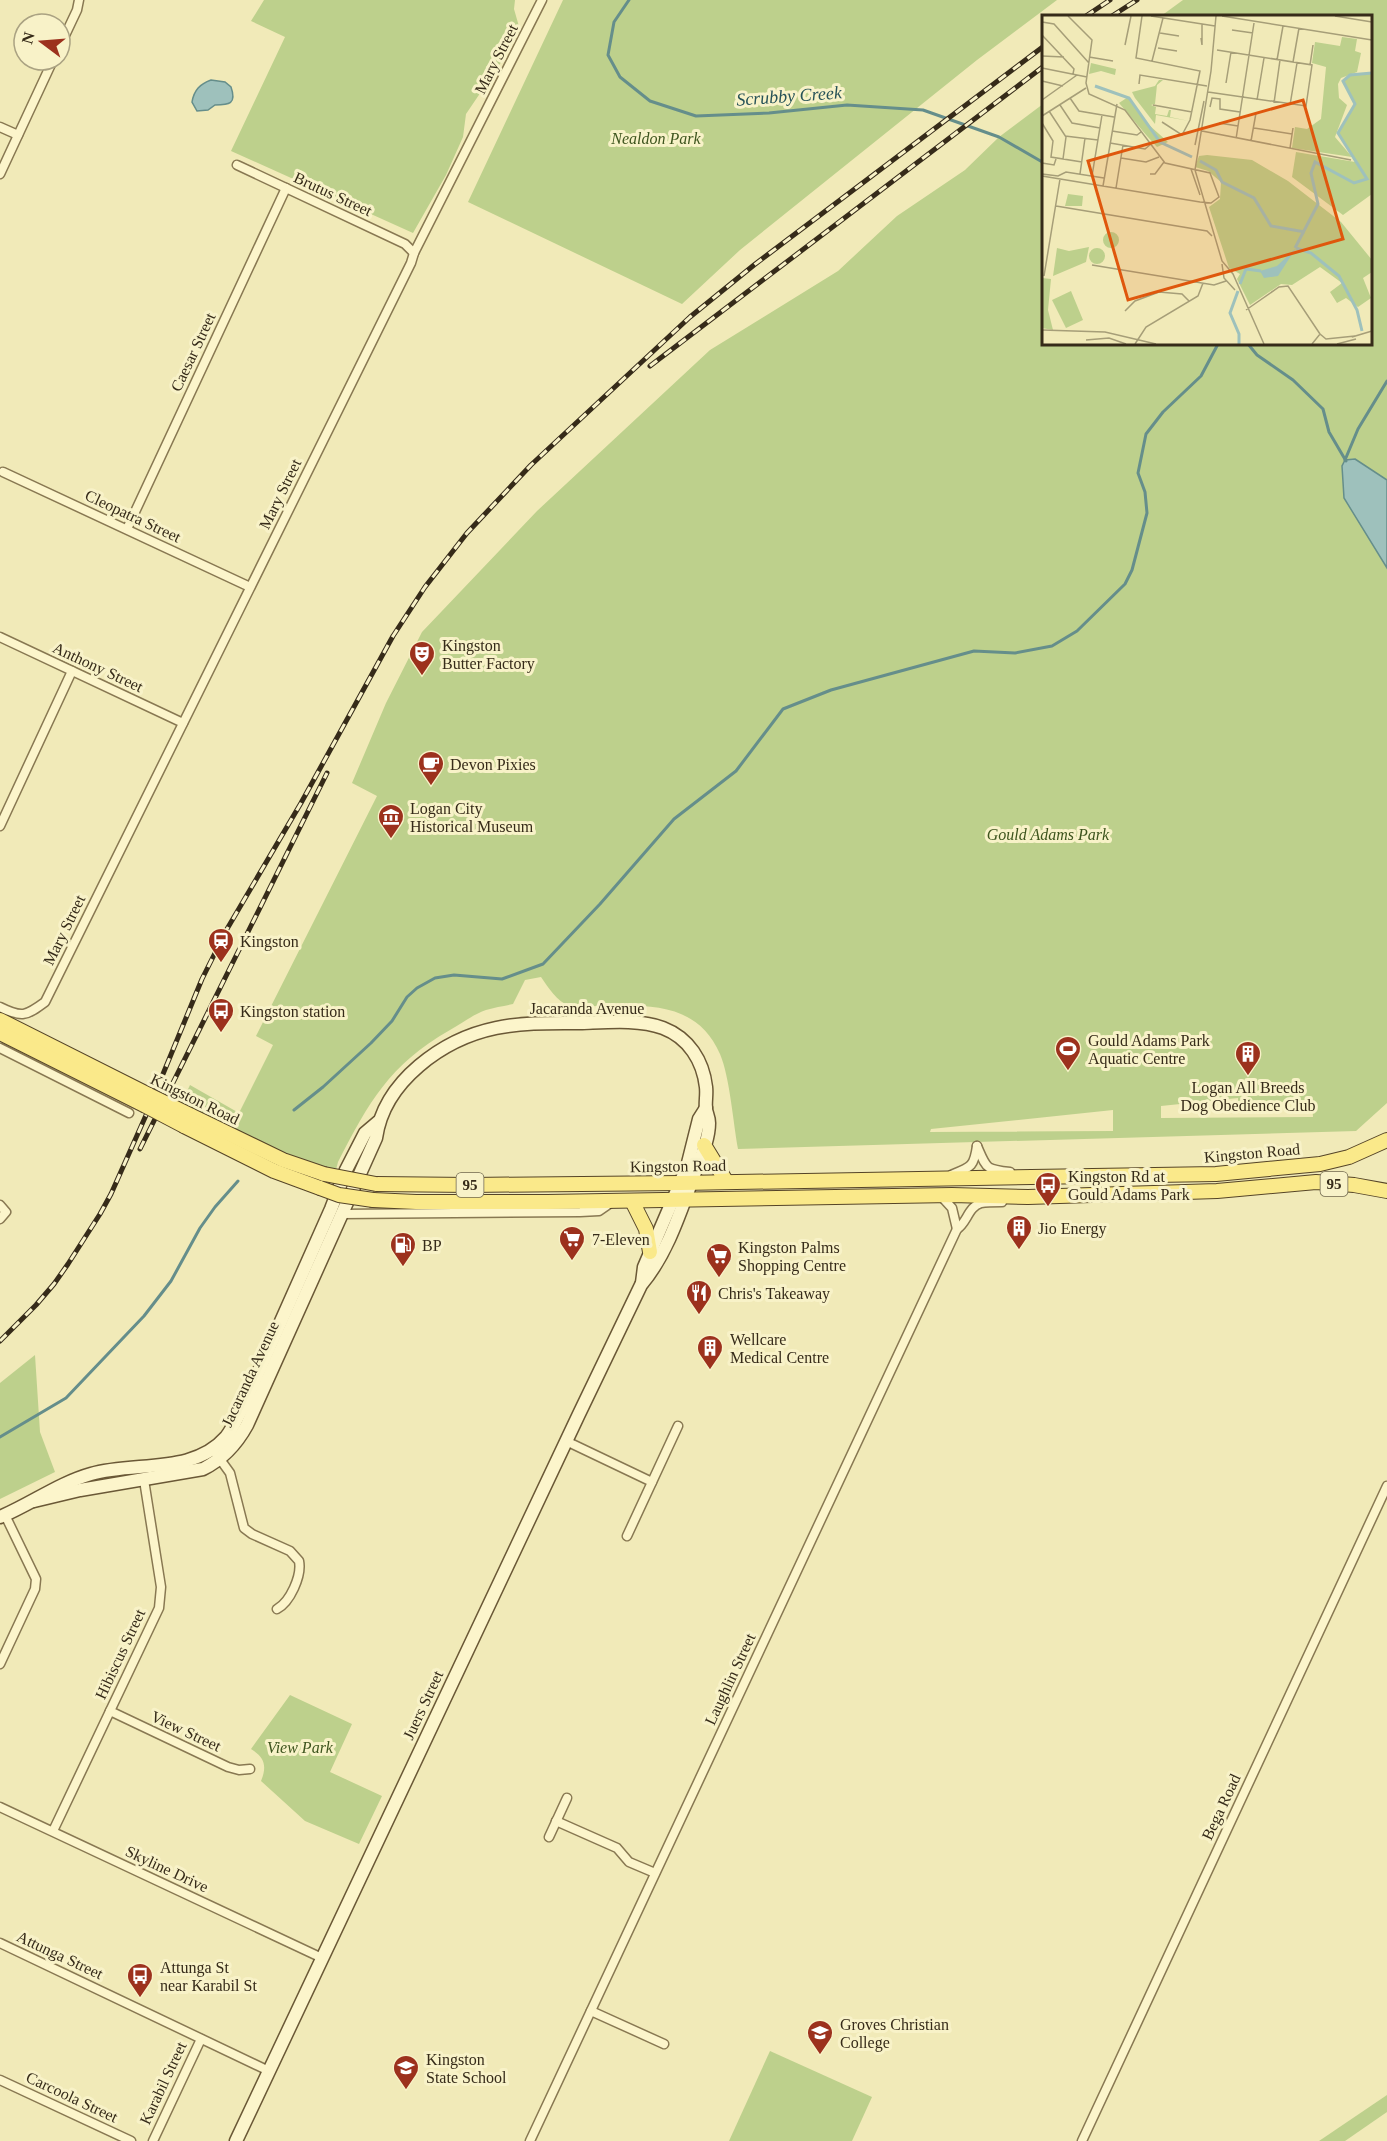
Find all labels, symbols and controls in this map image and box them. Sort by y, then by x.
north arrow [12,12,72,72]
inset map [1042,15,1372,345]
street label: Mary Street [471,21,522,97]
text: N [18,30,38,46]
water label: Scrubby Creek [736,82,843,110]
park label: Nealdon Park [610,130,702,147]
street label: Brutus Street [291,169,375,220]
street label: Caesar Street [167,309,219,394]
street label: Mary Street [256,456,305,532]
street label: Cleopatra Street [82,486,184,547]
place label: Kingston Butter Factory [442,637,535,673]
street label: Anthony Street [50,639,146,696]
theatre icon: Kingston Butter Factory [407,639,437,677]
cafe icon: Devon Pixies [416,749,446,787]
place label: Devon Pixies [450,756,536,773]
place label: Logan City Historical Museum [410,800,534,835]
museum icon: Logan City Historical Museum [376,802,406,840]
park label: Gould Adams Park [987,826,1110,843]
street label: Mary Street [40,892,89,968]
station icon: Kingston [206,926,236,964]
place label: Kingston [240,933,299,951]
bus stop icon: Kingston station [206,996,236,1034]
street label: Jacaranda Avenue [530,1000,644,1017]
place label: Kingston station [240,1003,345,1021]
place label: Gould Adams Park Aquatic Centre [1088,1032,1210,1068]
sports icon: Gould Adams Park Aquatic Centre [1053,1034,1083,1072]
building icon: Logan All Breeds Dog Obedience Club [1233,1039,1263,1077]
street label: Kingston Road [147,1070,242,1129]
place label: Logan All Breeds Dog Obedience Club [1180,1079,1316,1115]
street label: Kingston Road [1203,1140,1301,1167]
street label: Kingston Road [630,1157,726,1176]
place label: Kingston Rd at Gould Adams Park [1068,1168,1190,1203]
bus stop icon: Kingston Rd at Gould Adams Park [1033,1170,1063,1208]
road number: 95 [1320,1172,1348,1196]
road number: 95 [456,1173,484,1197]
building icon: Jio Energy [1004,1213,1034,1251]
place label: Jio Energy [1038,1220,1107,1238]
supermarket icon: 7-Eleven [557,1224,587,1262]
fuel station icon: BP [388,1230,418,1268]
place label: 7-Eleven [592,1231,650,1248]
place label: BP [422,1237,442,1254]
place label: Kingston Palms Shopping Centre [738,1239,846,1275]
supermarket icon: Kingston Palms Shopping Centre [704,1241,734,1279]
restaurant icon: Chris's Takeaway [684,1278,714,1316]
place label: Chris's Takeaway [718,1285,830,1303]
street label: Jacaranda Avenue [218,1318,282,1430]
place label: Wellcare Medical Centre [730,1331,829,1366]
building icon: Wellcare Medical Centre [695,1333,725,1371]
street label: Hibiscus Street [92,1606,149,1702]
street label: Laughlin Street [701,1630,760,1728]
street label: Juers Street [400,1667,447,1742]
street label: View Street [148,1707,224,1755]
park label: View Park [267,1739,334,1756]
street label: Bega Road [1198,1771,1245,1843]
street label: Skyline Drive [123,1842,211,1896]
street label: Attunga Street [14,1928,106,1983]
place label: Attunga St near Karabil St [160,1959,257,1994]
bus stop icon: Attunga St near Karabil St [125,1961,155,1999]
place label: Groves Christian College [840,2016,949,2052]
school or university icon: Groves Christian College [805,2018,835,2056]
street label: Karabil Street [136,2038,190,2127]
place label: Kingston State School [426,2051,507,2086]
school or university icon: Kingston State School [391,2053,421,2091]
street label: Carcoola Street [24,2068,121,2126]

